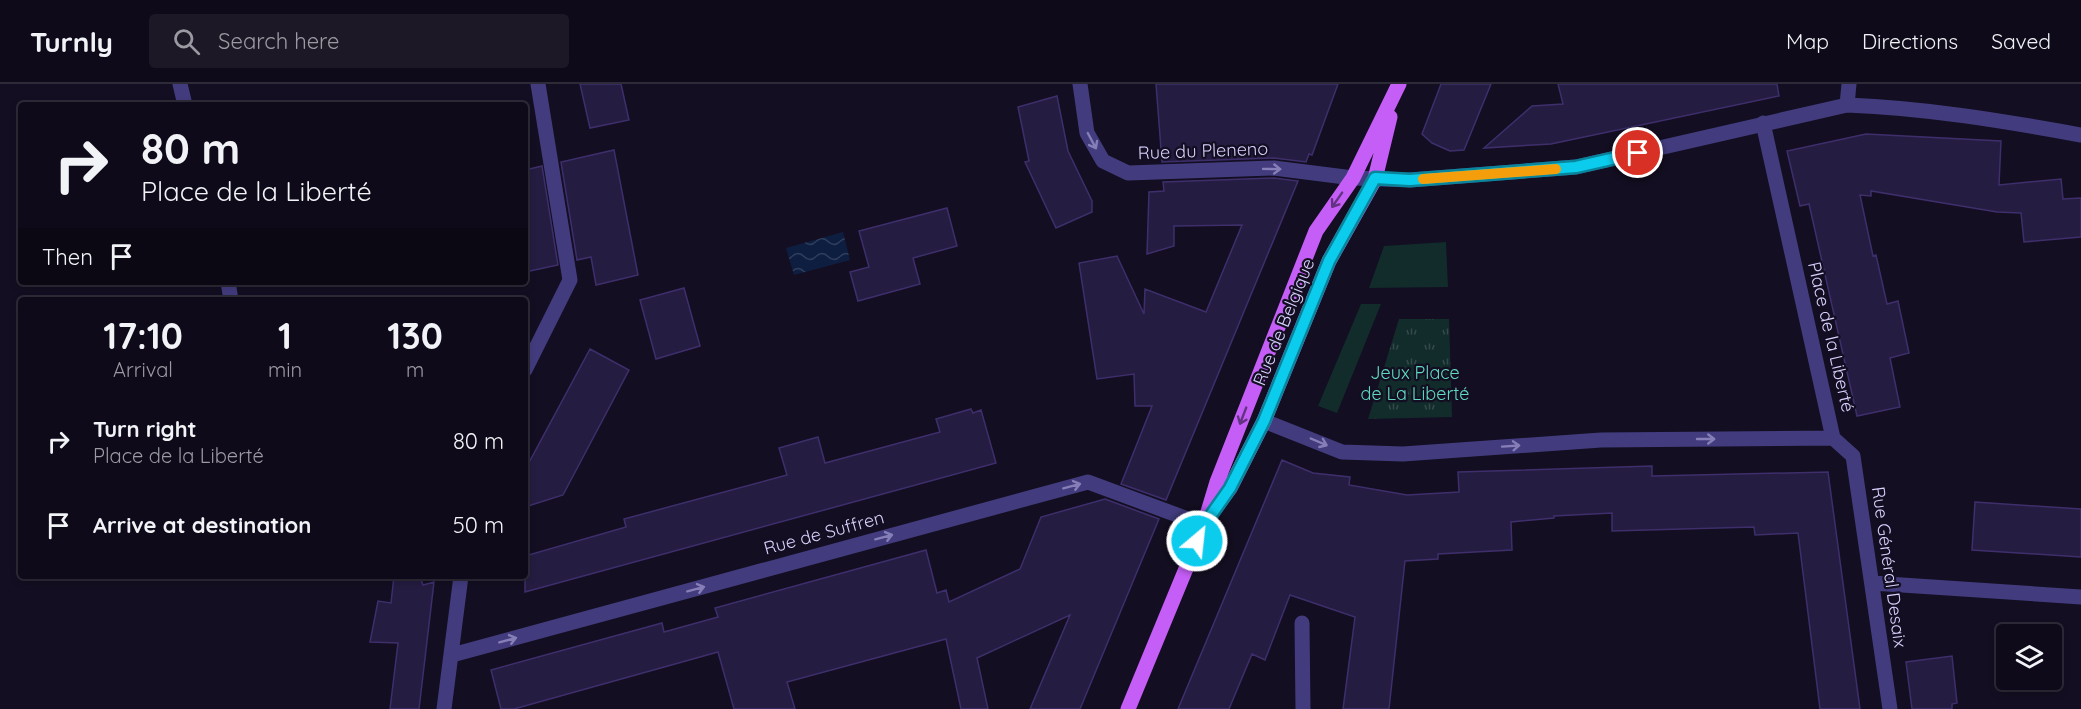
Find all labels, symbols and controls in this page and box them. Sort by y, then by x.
search box [149,14,569,68]
text: Turnly [30,24,113,59]
icon: search [170,25,203,58]
text: Search here [218,27,339,55]
text: Map [1786,28,1829,54]
text: Directions [1862,28,1958,54]
text: Saved [1991,28,2051,54]
text: 80 m [141,122,240,175]
icon: right [42,126,120,204]
pin [1612,127,1663,178]
one-way arrow [1087,131,1098,149]
icon: arrive [1621,136,1654,169]
street label: Rue du Pleneno [1137,137,1268,164]
one-way arrow [1261,163,1281,175]
text: Place de la Liberté [141,174,372,208]
one-way arrow [1331,191,1343,208]
icon: arrive [105,240,138,273]
text: Then [42,243,93,271]
street label: Rue de Belgique [1248,255,1320,389]
street label: Place de la Liberté [1803,259,1860,414]
text: 17:10 [103,313,183,358]
text: 1 [278,313,292,358]
text: 130 [387,313,443,358]
text: Arrival [113,357,173,382]
text: min [268,357,302,382]
text: m [406,357,424,382]
park label: Jeux Place de La Liberté [1360,361,1470,405]
one-way arrow [1237,407,1248,425]
text: Turn right [93,415,197,443]
icon: right [42,425,75,458]
text: 80 m [453,427,504,455]
one-way arrow [1696,433,1716,445]
one-way arrow [1309,437,1327,448]
one-way arrow [1501,440,1521,451]
text: Place de la Liberté [93,443,264,468]
one-way arrow [1062,480,1081,491]
street label: Rue Général Desaix [1867,485,1912,649]
street label: Rue de Suffren [761,505,887,560]
icon: arrive [42,509,75,542]
position arrow [1165,509,1229,573]
text: Arrive at destination [93,511,311,539]
text: 50 m [453,511,504,539]
one-way arrow [874,531,893,542]
one-way arrow [686,582,705,594]
map controls [1996,624,2062,690]
button: layers [1996,624,2062,690]
one-way arrow [498,634,517,645]

